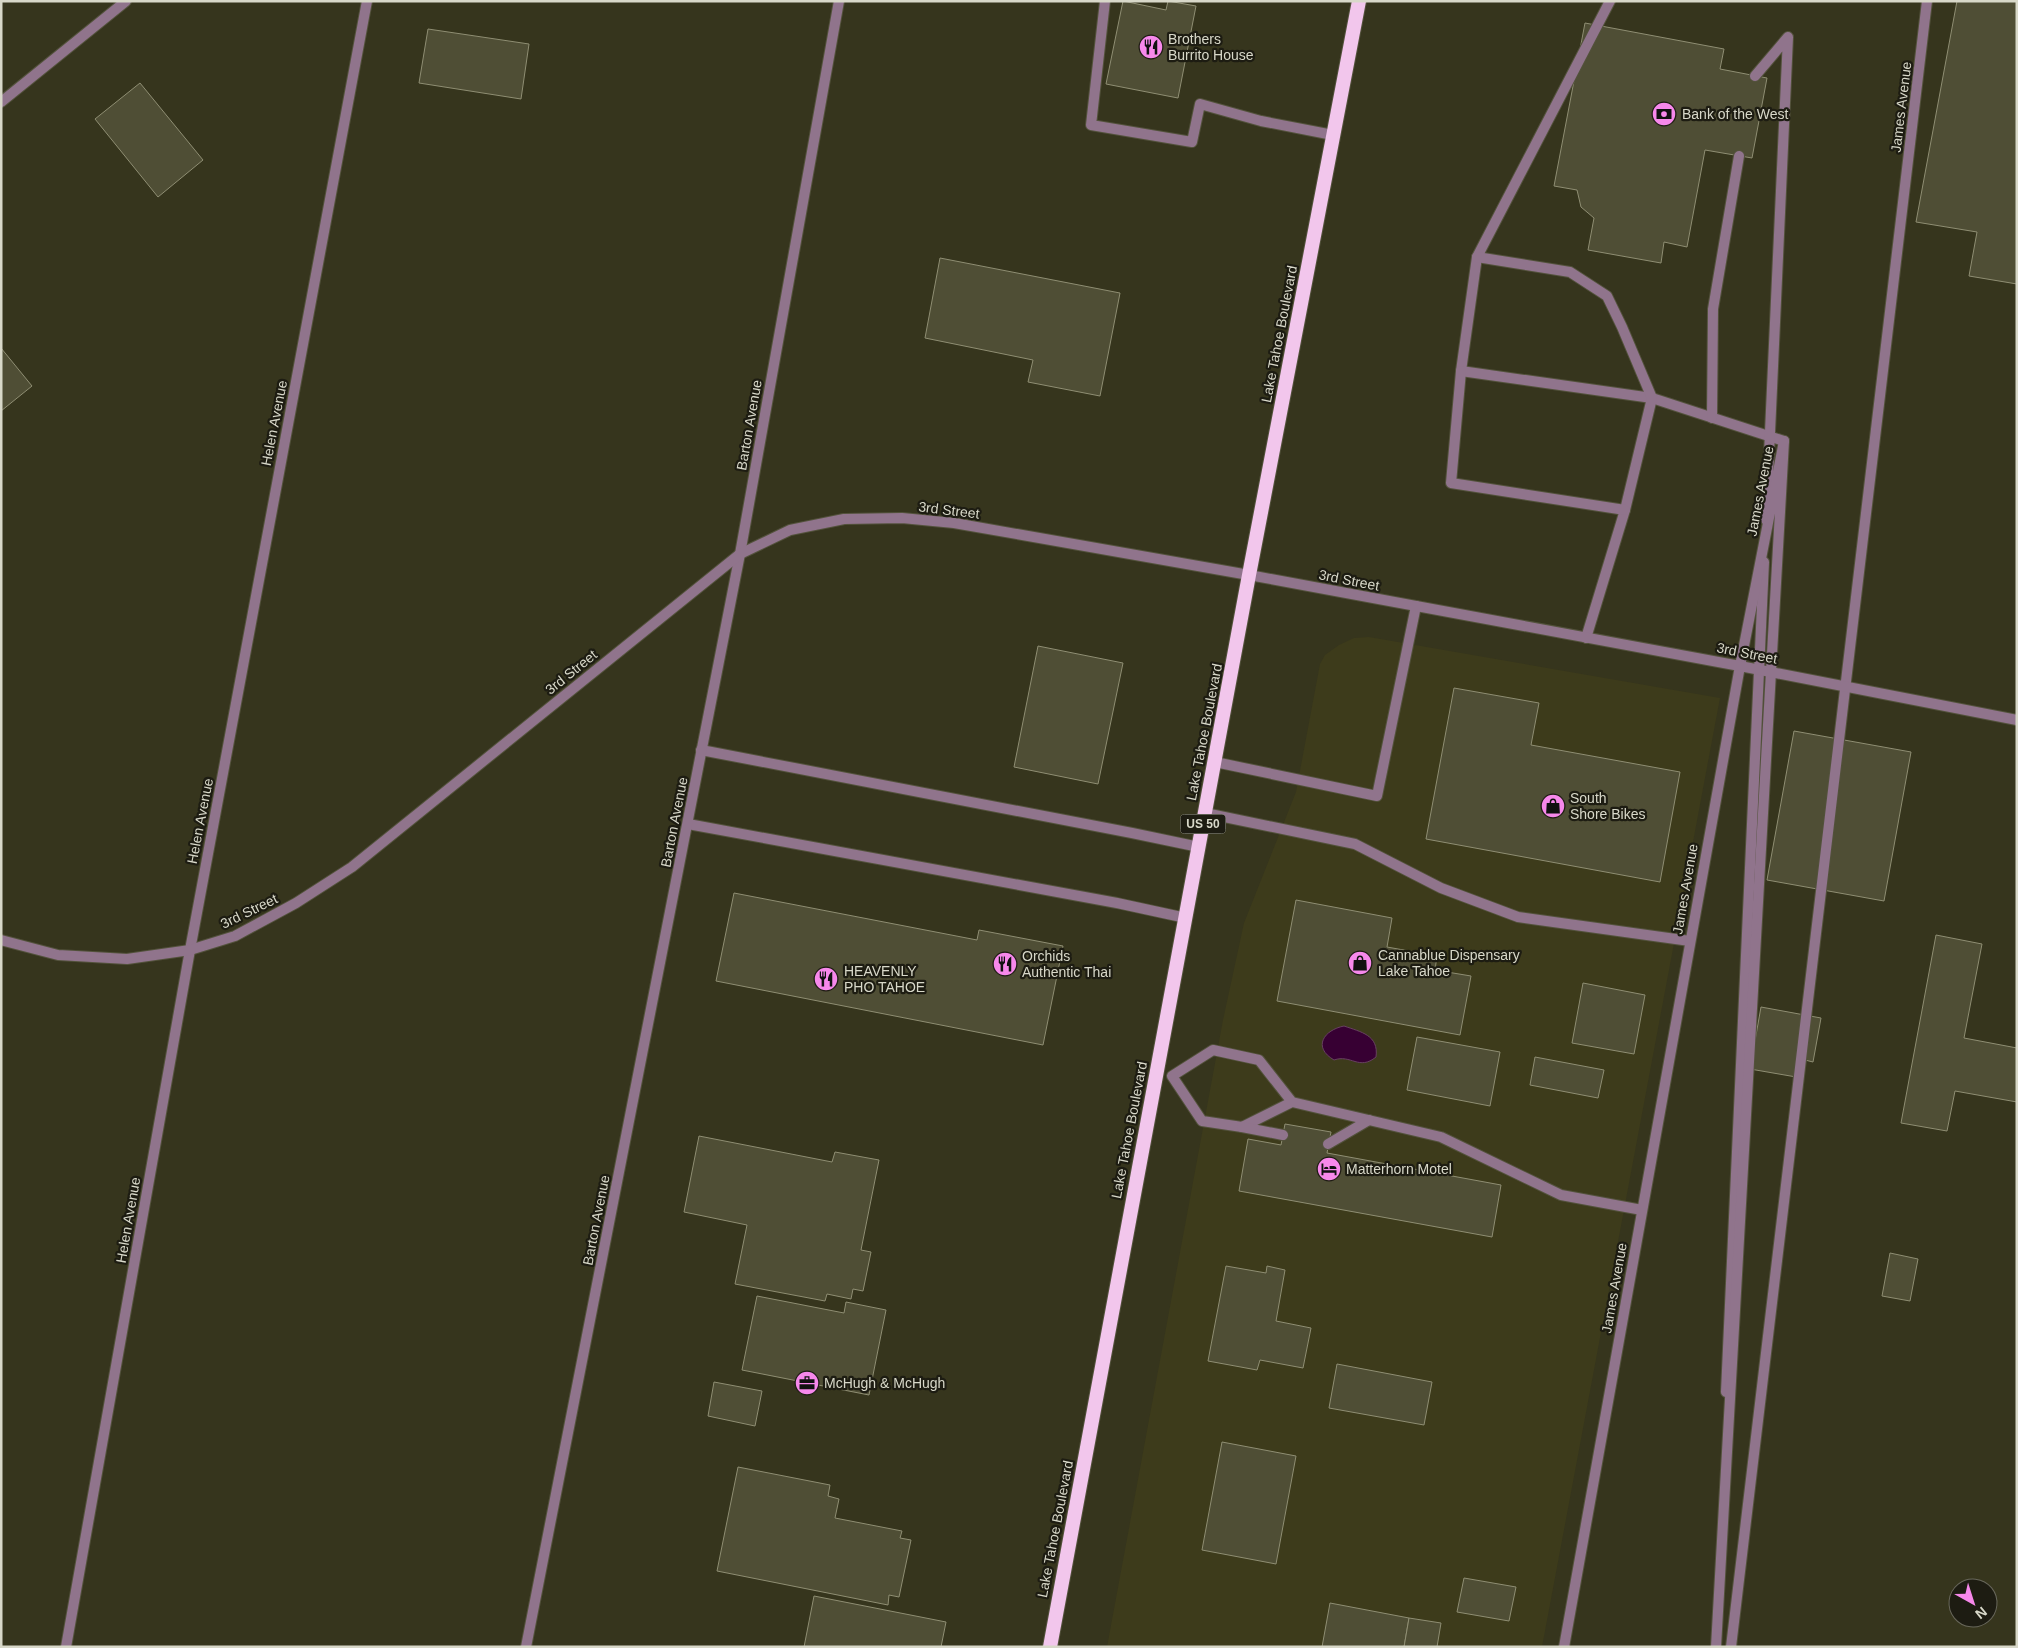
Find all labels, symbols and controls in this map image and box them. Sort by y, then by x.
place label: Brothers Burrito House [1168,31,1254,63]
restaurant icon: Brothers Burrito House [1138,34,1164,60]
street label: James Avenue [1887,60,1915,153]
bank icon: Bank of the West [1651,101,1677,127]
place label: Bank of the West [1682,106,1788,122]
street label: Lake Tahoe Boulevard [1258,264,1300,404]
street label: Barton Avenue [733,378,765,471]
street label: Helen Avenue [258,379,290,467]
street label: James Avenue [1743,444,1777,537]
street label: 3rd Street [918,498,981,522]
street label: 3rd Street [1317,566,1381,594]
street label: 3rd Street [1715,639,1779,667]
street label: 3rd Street [542,646,600,698]
street label: Lake Tahoe Boulevard [1183,662,1225,802]
street label: Barton Avenue [657,775,691,868]
street label: Helen Avenue [184,777,216,865]
place label: South Shore Bikes [1570,790,1645,822]
shop icon: South Shore Bikes [1540,793,1566,819]
road number: US 50 [1180,814,1226,834]
street label: James Avenue [1669,842,1701,935]
street label: 3rd Street [218,890,280,932]
place label: Cannablue Dispensary Lake Tahoe [1378,947,1520,979]
place label: Orchids Authentic Thai [1022,948,1111,980]
shop icon: Cannablue Dispensary Lake Tahoe [1347,950,1373,976]
restaurant icon: Orchids Authentic Thai [992,951,1018,977]
place label: HEAVENLY PHO TAHOE [844,963,925,995]
restaurant icon: HEAVENLY PHO TAHOE [813,966,839,992]
street label: Lake Tahoe Boulevard [1108,1060,1150,1200]
hotel icon: Matterhorn Motel [1316,1156,1342,1182]
place label: Matterhorn Motel [1346,1161,1452,1177]
street label: Barton Avenue [579,1173,613,1266]
street label: Helen Avenue [113,1176,143,1264]
street label: James Avenue [1598,1241,1630,1334]
office icon: McHugh & McHugh [794,1370,820,1396]
place label: McHugh & McHugh [824,1375,945,1391]
street label: Lake Tahoe Boulevard [1034,1459,1076,1599]
north arrow [1948,1578,1998,1628]
text: N [1972,1604,1990,1623]

